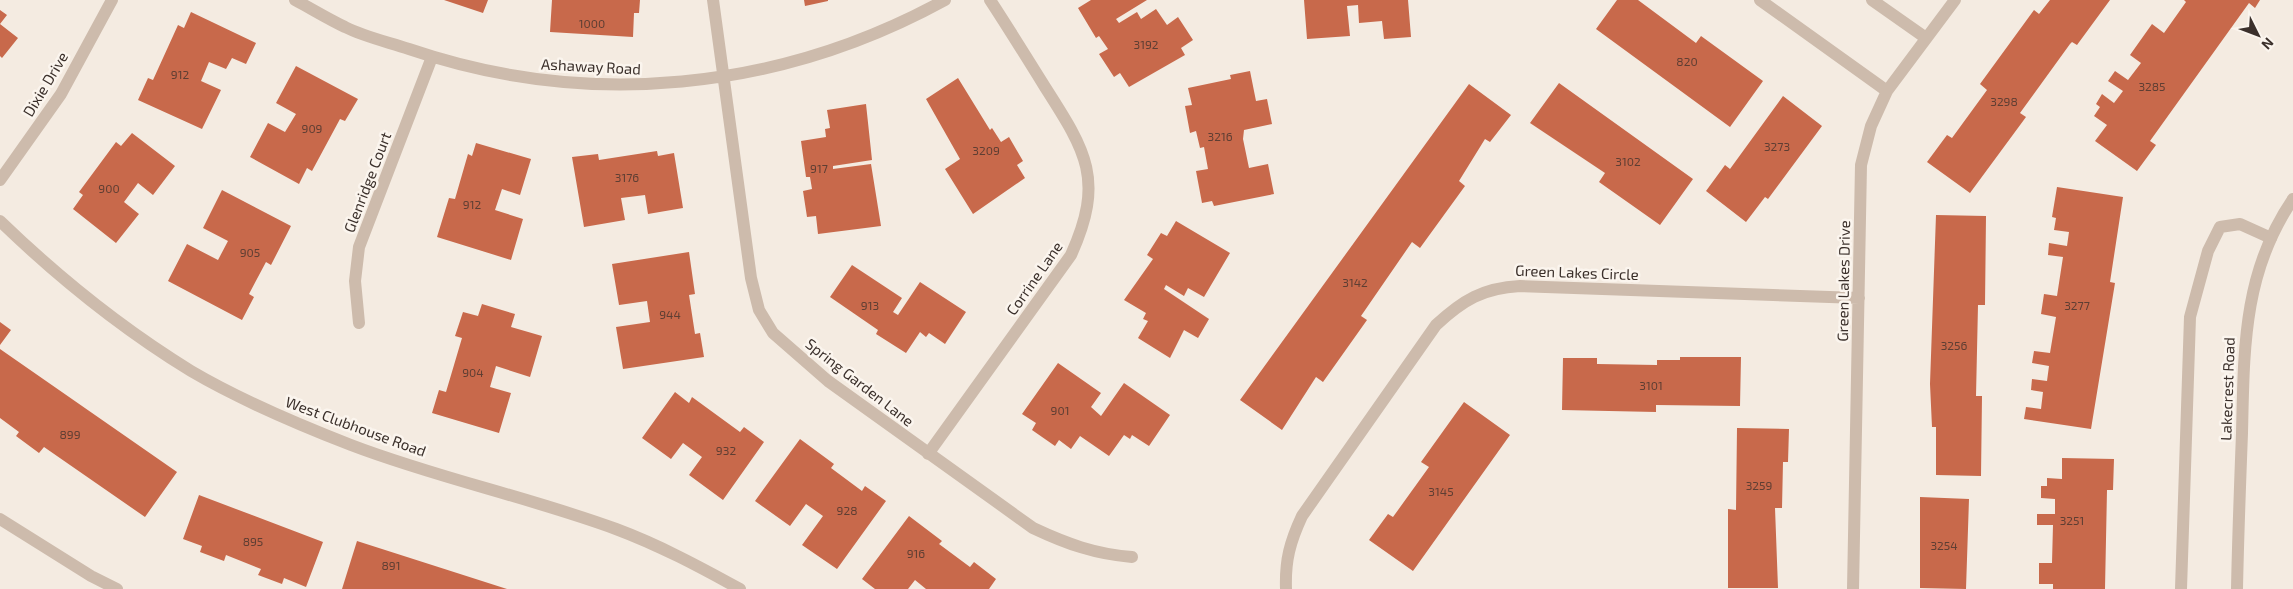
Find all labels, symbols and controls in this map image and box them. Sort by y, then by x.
north arrow [2233,10,2283,60]
house number: 1000 [579,16,605,30]
text: N [2258,35,2278,53]
house number: 3192 [1133,37,1159,51]
street label: Dixie Drive [19,48,71,120]
street label: Ashaway Road [541,54,641,78]
house number: 820 [1676,54,1698,68]
house number: 912 [171,67,189,81]
house number: 3285 [2138,79,2166,93]
house number: 3298 [1990,94,2018,108]
house number: 909 [302,121,323,135]
street label: Glenridge Court [340,129,395,235]
house number: 3216 [1207,129,1233,143]
house number: 3273 [1764,139,1790,153]
house number: 3209 [972,143,1000,157]
house number: 3102 [1615,154,1641,168]
house number: 917 [810,161,828,175]
house number: 3176 [615,170,639,184]
house number: 900 [98,181,120,195]
house number: 912 [463,197,481,211]
street label: Green Lakes Drive [1833,220,1853,342]
street label: Corrine Lane [1002,238,1066,318]
house number: 905 [240,245,260,259]
street label: Green Lakes Circle [1515,261,1639,283]
house number: 3142 [1342,275,1368,289]
house number: 913 [861,298,879,312]
house number: 3277 [2064,298,2090,312]
house number: 944 [659,307,681,321]
street label: Spring Garden Lane [802,334,918,430]
street label: Lakecrest Road [2216,337,2238,441]
house number: 3256 [1941,338,1967,352]
house number: 904 [462,365,484,379]
house number: 3101 [1639,378,1663,392]
street label: West Clubhouse Road [283,392,429,460]
house number: 901 [1051,403,1069,417]
house number: 899 [59,427,81,441]
house number: 932 [716,443,736,457]
house number: 3259 [1746,478,1772,492]
house number: 3145 [1428,484,1454,498]
house number: 928 [837,503,857,517]
house number: 3251 [2060,513,2084,527]
house number: 895 [243,534,263,548]
house number: 3254 [1930,538,1958,552]
house number: 916 [907,546,925,560]
house number: 891 [382,558,400,572]

